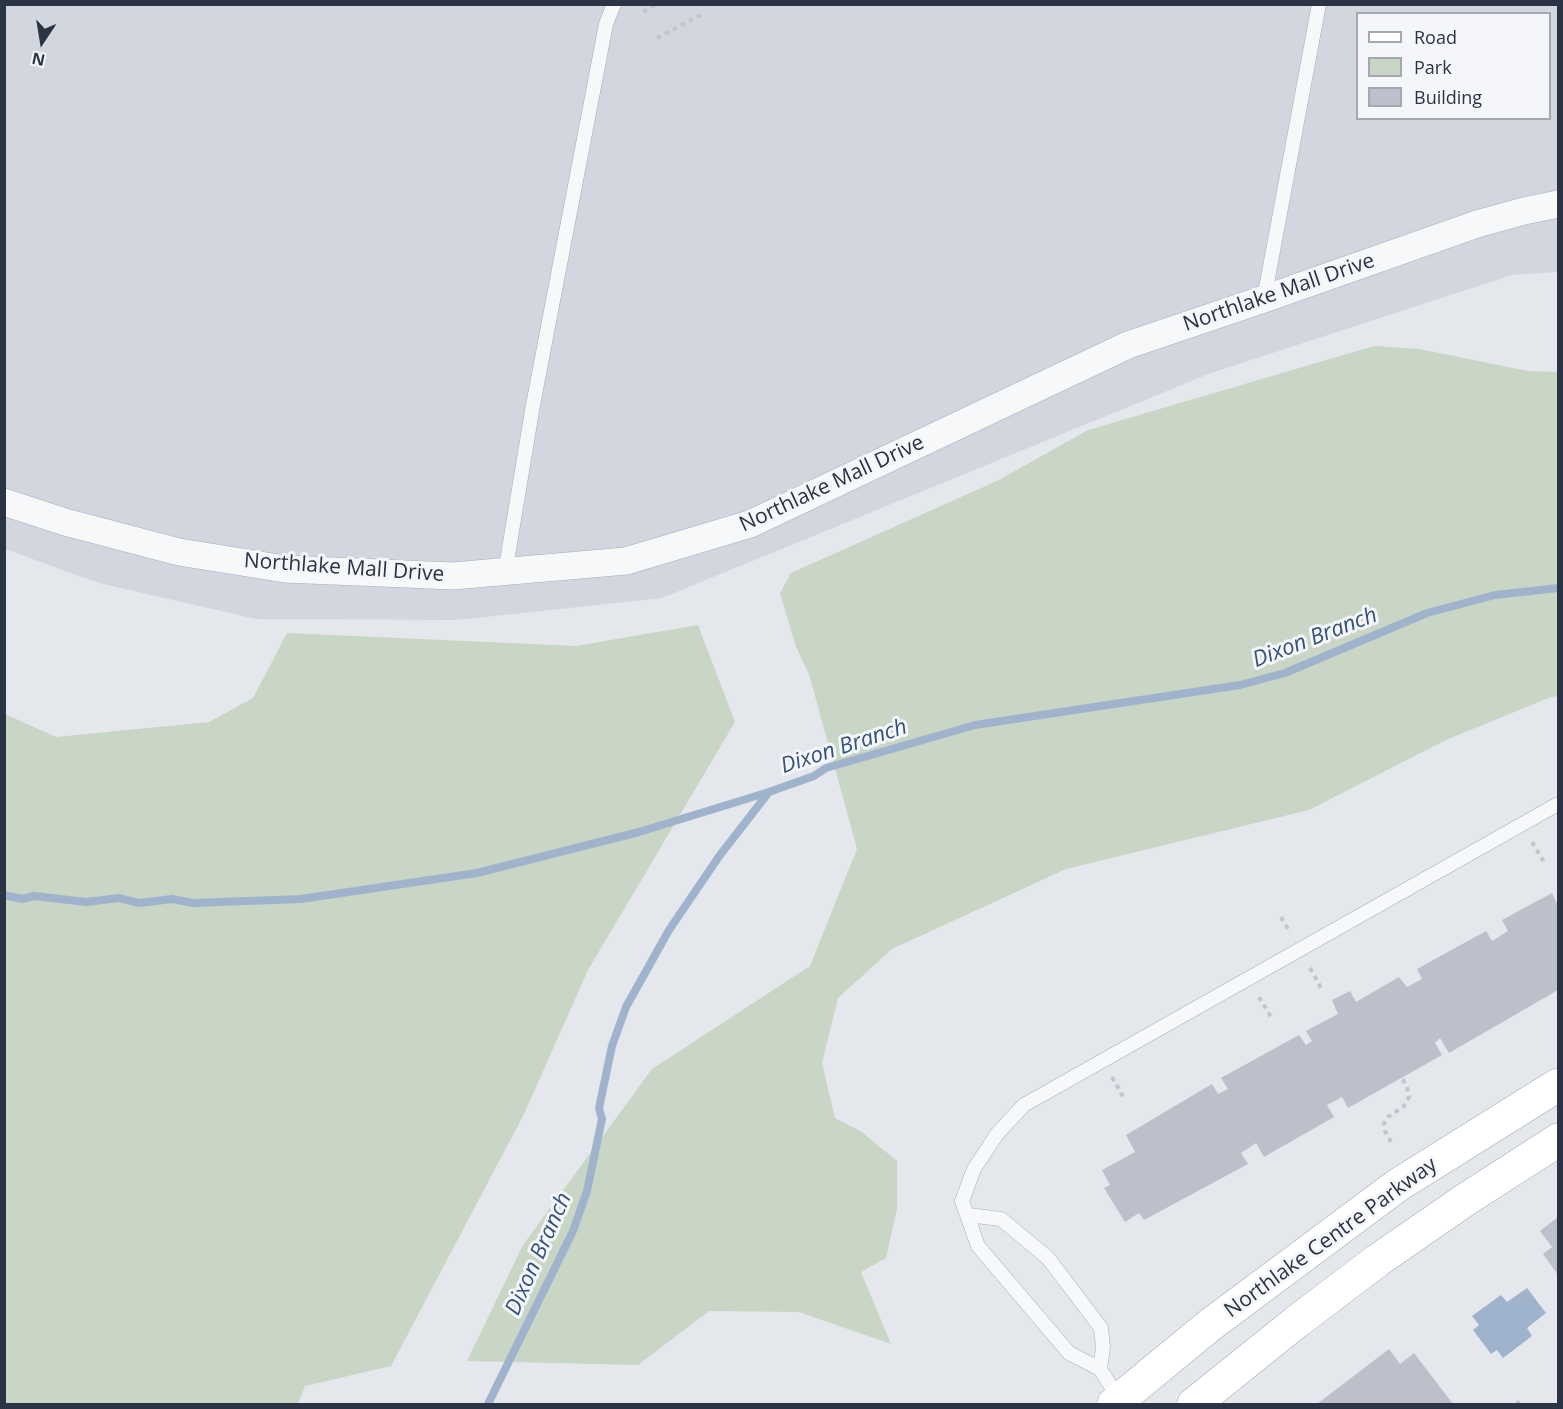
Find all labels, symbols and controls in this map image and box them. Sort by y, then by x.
north arrow [12,12,72,72]
legend [1356,12,1551,120]
text: Road [1414,25,1457,49]
text: N [30,47,47,72]
text: Park [1414,55,1452,79]
text: Building [1414,85,1482,109]
street label: Northlake Mall Drive [1180,248,1378,338]
street label: Northlake Mall Drive [736,430,928,538]
street label: Northlake Mall Drive [243,548,445,588]
water label: Dixon Branch [1249,602,1381,674]
water label: Dixon Branch [778,714,910,780]
street label: Northlake Centre Parkway [1220,1153,1442,1323]
water label: Dixon Branch [500,1189,578,1319]

